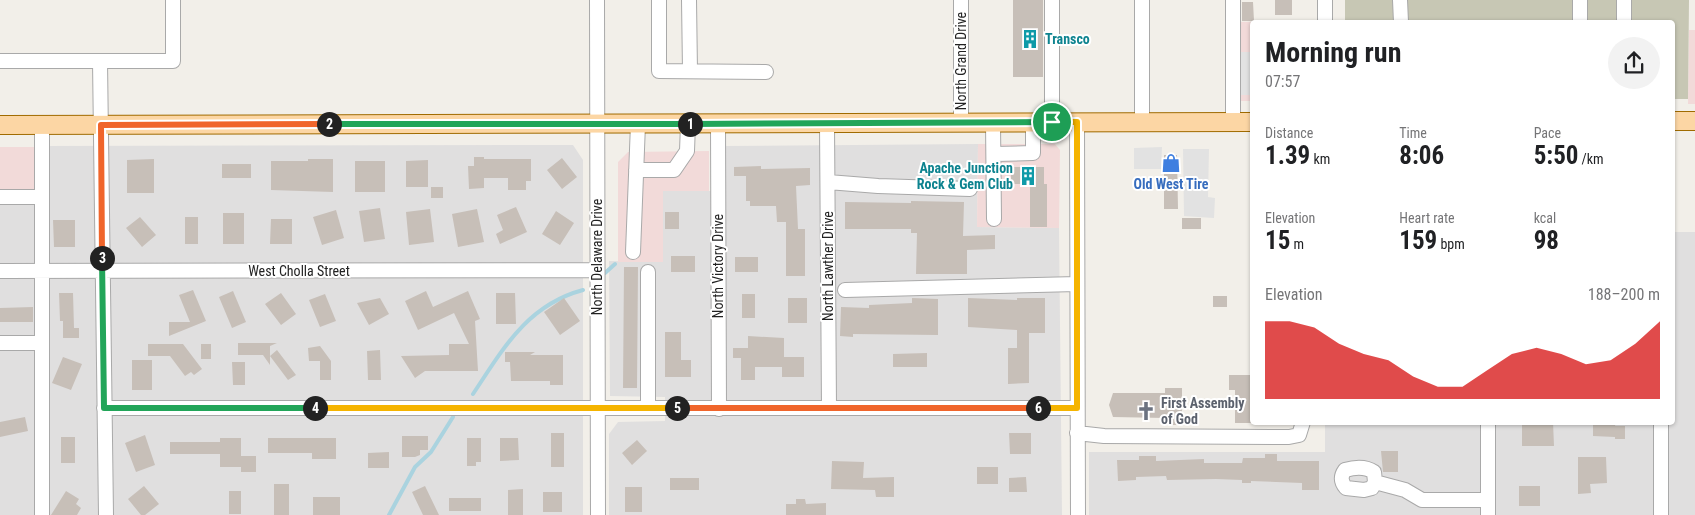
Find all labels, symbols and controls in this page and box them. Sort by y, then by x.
street label: North Grand Drive [953,11,969,110]
building icon: Transco [1019,28,1041,50]
place label: Transco [1045,31,1090,47]
text: Morning run [1265,36,1401,69]
button: share [1608,37,1660,89]
text: 07:57 [1265,72,1300,91]
pin [1031,101,1073,143]
icon: arrive [1038,108,1066,136]
pin: 2 [316,112,342,136]
pin: 1 [678,112,702,136]
text: 2 [326,116,333,132]
text: 1 [687,116,694,132]
text: Distance [1265,125,1313,141]
text: Time [1399,125,1427,141]
text: Pace [1534,125,1561,141]
text: 1.39 [1265,141,1310,170]
text: 8:06 [1399,141,1444,170]
text: 5:50 [1534,141,1578,170]
text: km [1310,151,1330,167]
text: /km [1578,151,1604,167]
shop icon: Old West Tire [1160,152,1182,174]
place label: Apache Junction Rock & Gem Club [917,160,1013,192]
building icon: Apache Junction Rock & Gem Club [1017,165,1039,187]
place label: Old West Tire [1134,176,1209,192]
street label: North Delaware Drive [589,198,605,315]
text: Elevation [1265,210,1315,226]
text: Heart rate [1399,210,1455,226]
text: kcal [1534,210,1556,226]
street label: North Lawther Drive [820,211,836,321]
street label: North Victory Drive [710,213,726,318]
text: 15 [1265,226,1290,255]
text: 159 [1399,226,1437,255]
text: 98 [1534,226,1559,255]
text: m [1290,236,1304,252]
text: bpm [1437,236,1465,252]
pin: 3 [90,246,114,270]
text: 3 [99,250,106,266]
street label: West Cholla Street [248,263,350,279]
text: Elevation [1265,285,1323,304]
text: 188–200 m [1588,285,1660,304]
place label: First Assembly of God [1161,395,1245,427]
pin: 4 [302,396,328,420]
pin: 5 [664,396,690,420]
pin: 6 [1026,396,1050,420]
text: 4 [312,400,319,416]
text: 5 [674,400,681,416]
text: 6 [1035,400,1042,416]
church icon: First Assembly of God [1135,400,1157,422]

